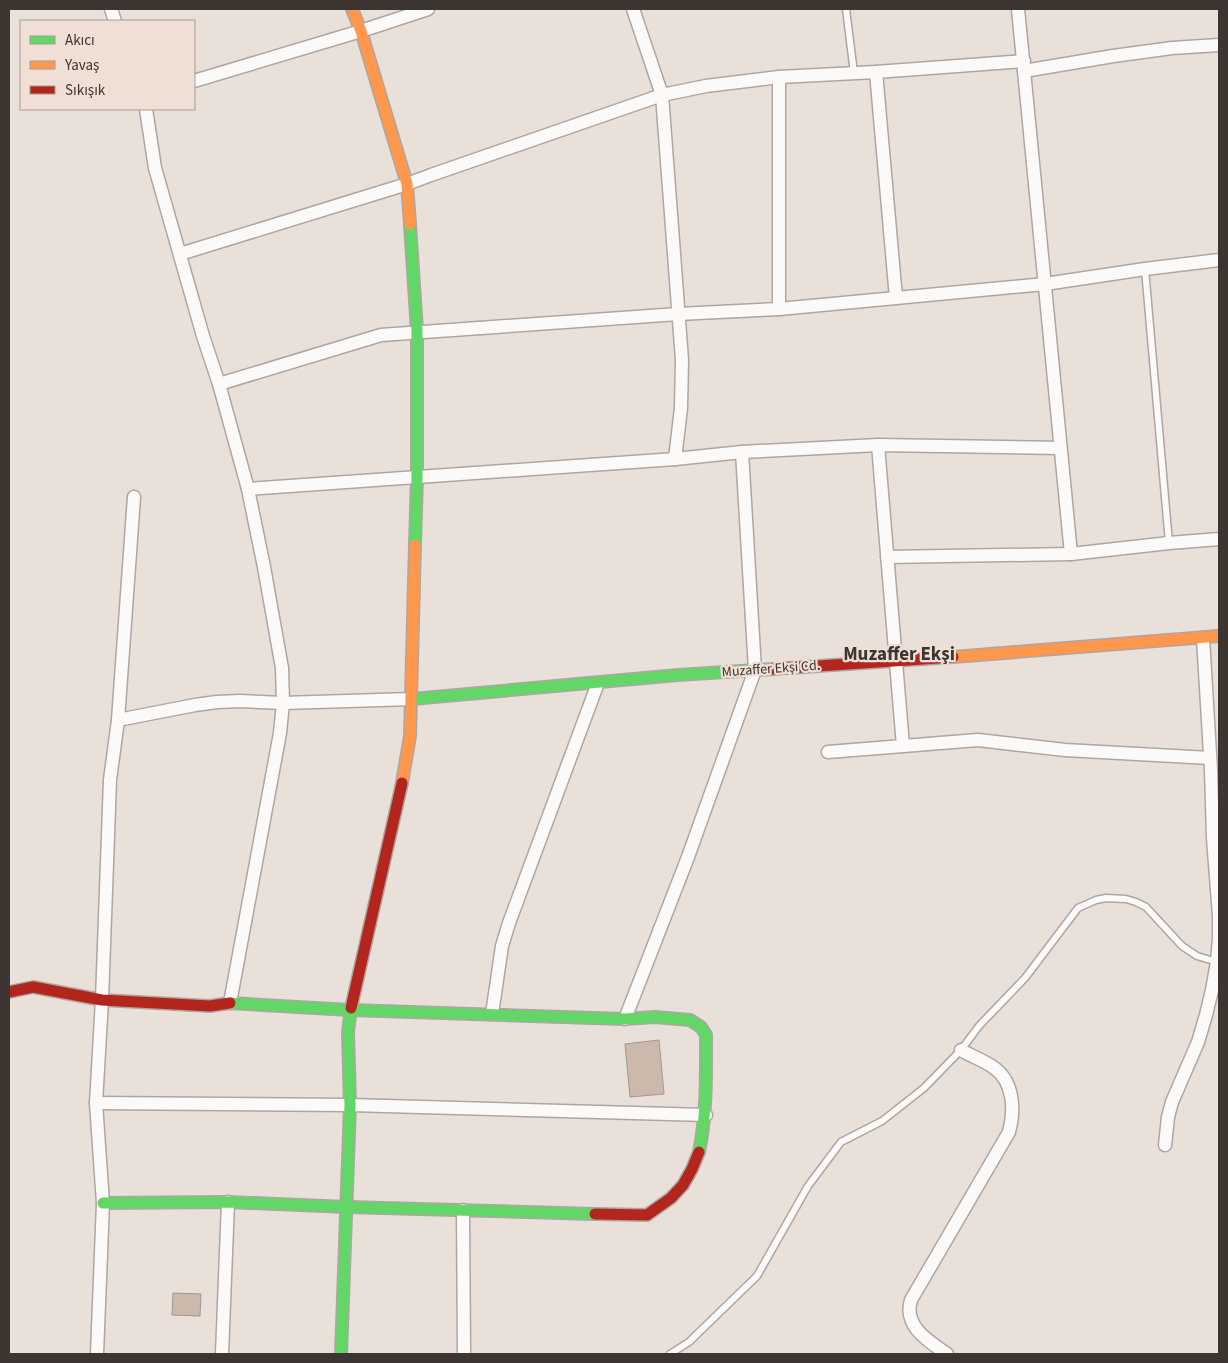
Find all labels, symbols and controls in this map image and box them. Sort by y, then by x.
legend [20,20,195,110]
text: Akıcı [65,30,95,51]
text: Yavaş [64,55,99,76]
text: Sıkışık [65,80,106,101]
district label: Muzaffer Ekşi [843,641,955,668]
street label: Muzaffer Ekşi Cd. [721,656,821,682]

